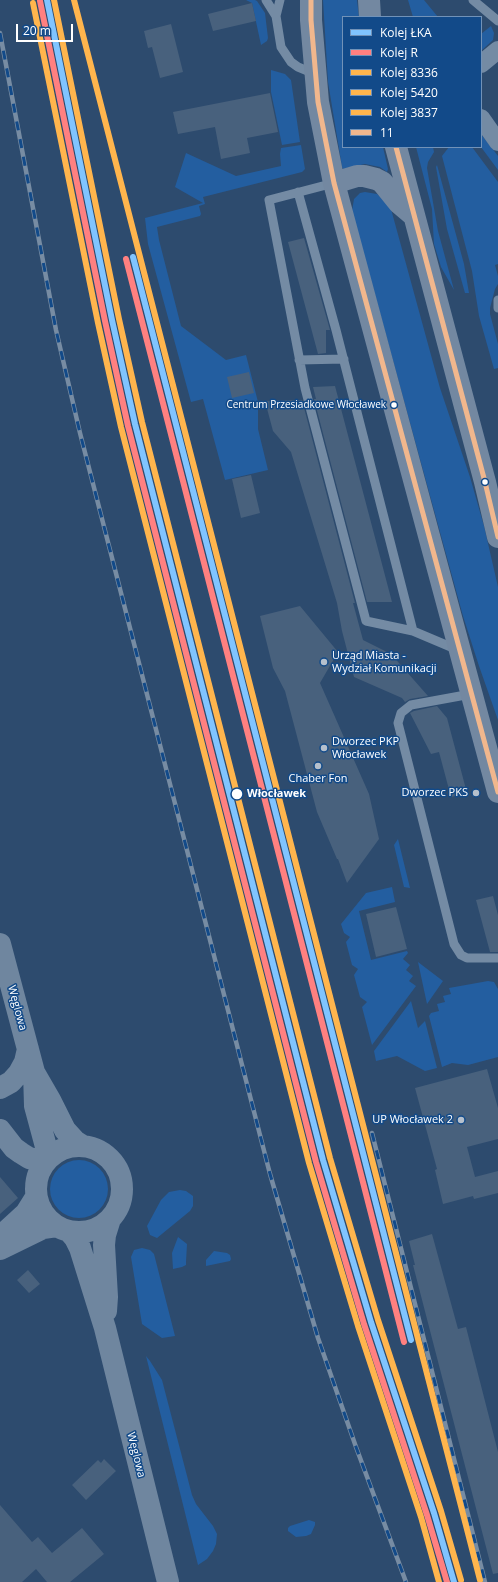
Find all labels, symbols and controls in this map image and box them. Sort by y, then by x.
scale bar [18,16,75,42]
legend [342,16,482,148]
text: 20 m [23,22,51,39]
text: Kolej ŁKA [380,24,432,41]
text: Kolej R [380,44,418,61]
text: Kolej 8336 [380,64,438,81]
text: Kolej 5420 [380,84,438,101]
text: Kolej 3837 [380,104,438,121]
text: 11 [380,124,394,141]
place label: Centrum Przesiadkowe Włocławek [226,399,386,411]
marker: Centrum Przesiadkowe Włocławek [389,400,399,410]
unlabelled marker [480,477,490,487]
place label: Urząd Miasta - Wydział Komunikacji [332,649,437,675]
marker: Urząd Miasta - Wydział Komunikacji [319,657,329,667]
place label: Dworzec PKP Włocławek [332,735,399,761]
marker: Dworzec PKP Włocławek [319,743,329,753]
marker: Chaber Fon [313,761,323,771]
place label: Chaber Fon [288,772,348,786]
place label: Dworzec PKS [402,786,468,800]
marker: Włocławek [230,787,244,801]
place label: Włocławek [247,787,306,801]
marker: Dworzec PKS [471,788,481,798]
street label: Węglowa [5,984,29,1032]
place label: UP Włocławek 2 [372,1113,453,1127]
marker: UP Włocławek 2 [456,1115,466,1125]
street label: Węglowa [124,1431,148,1479]

